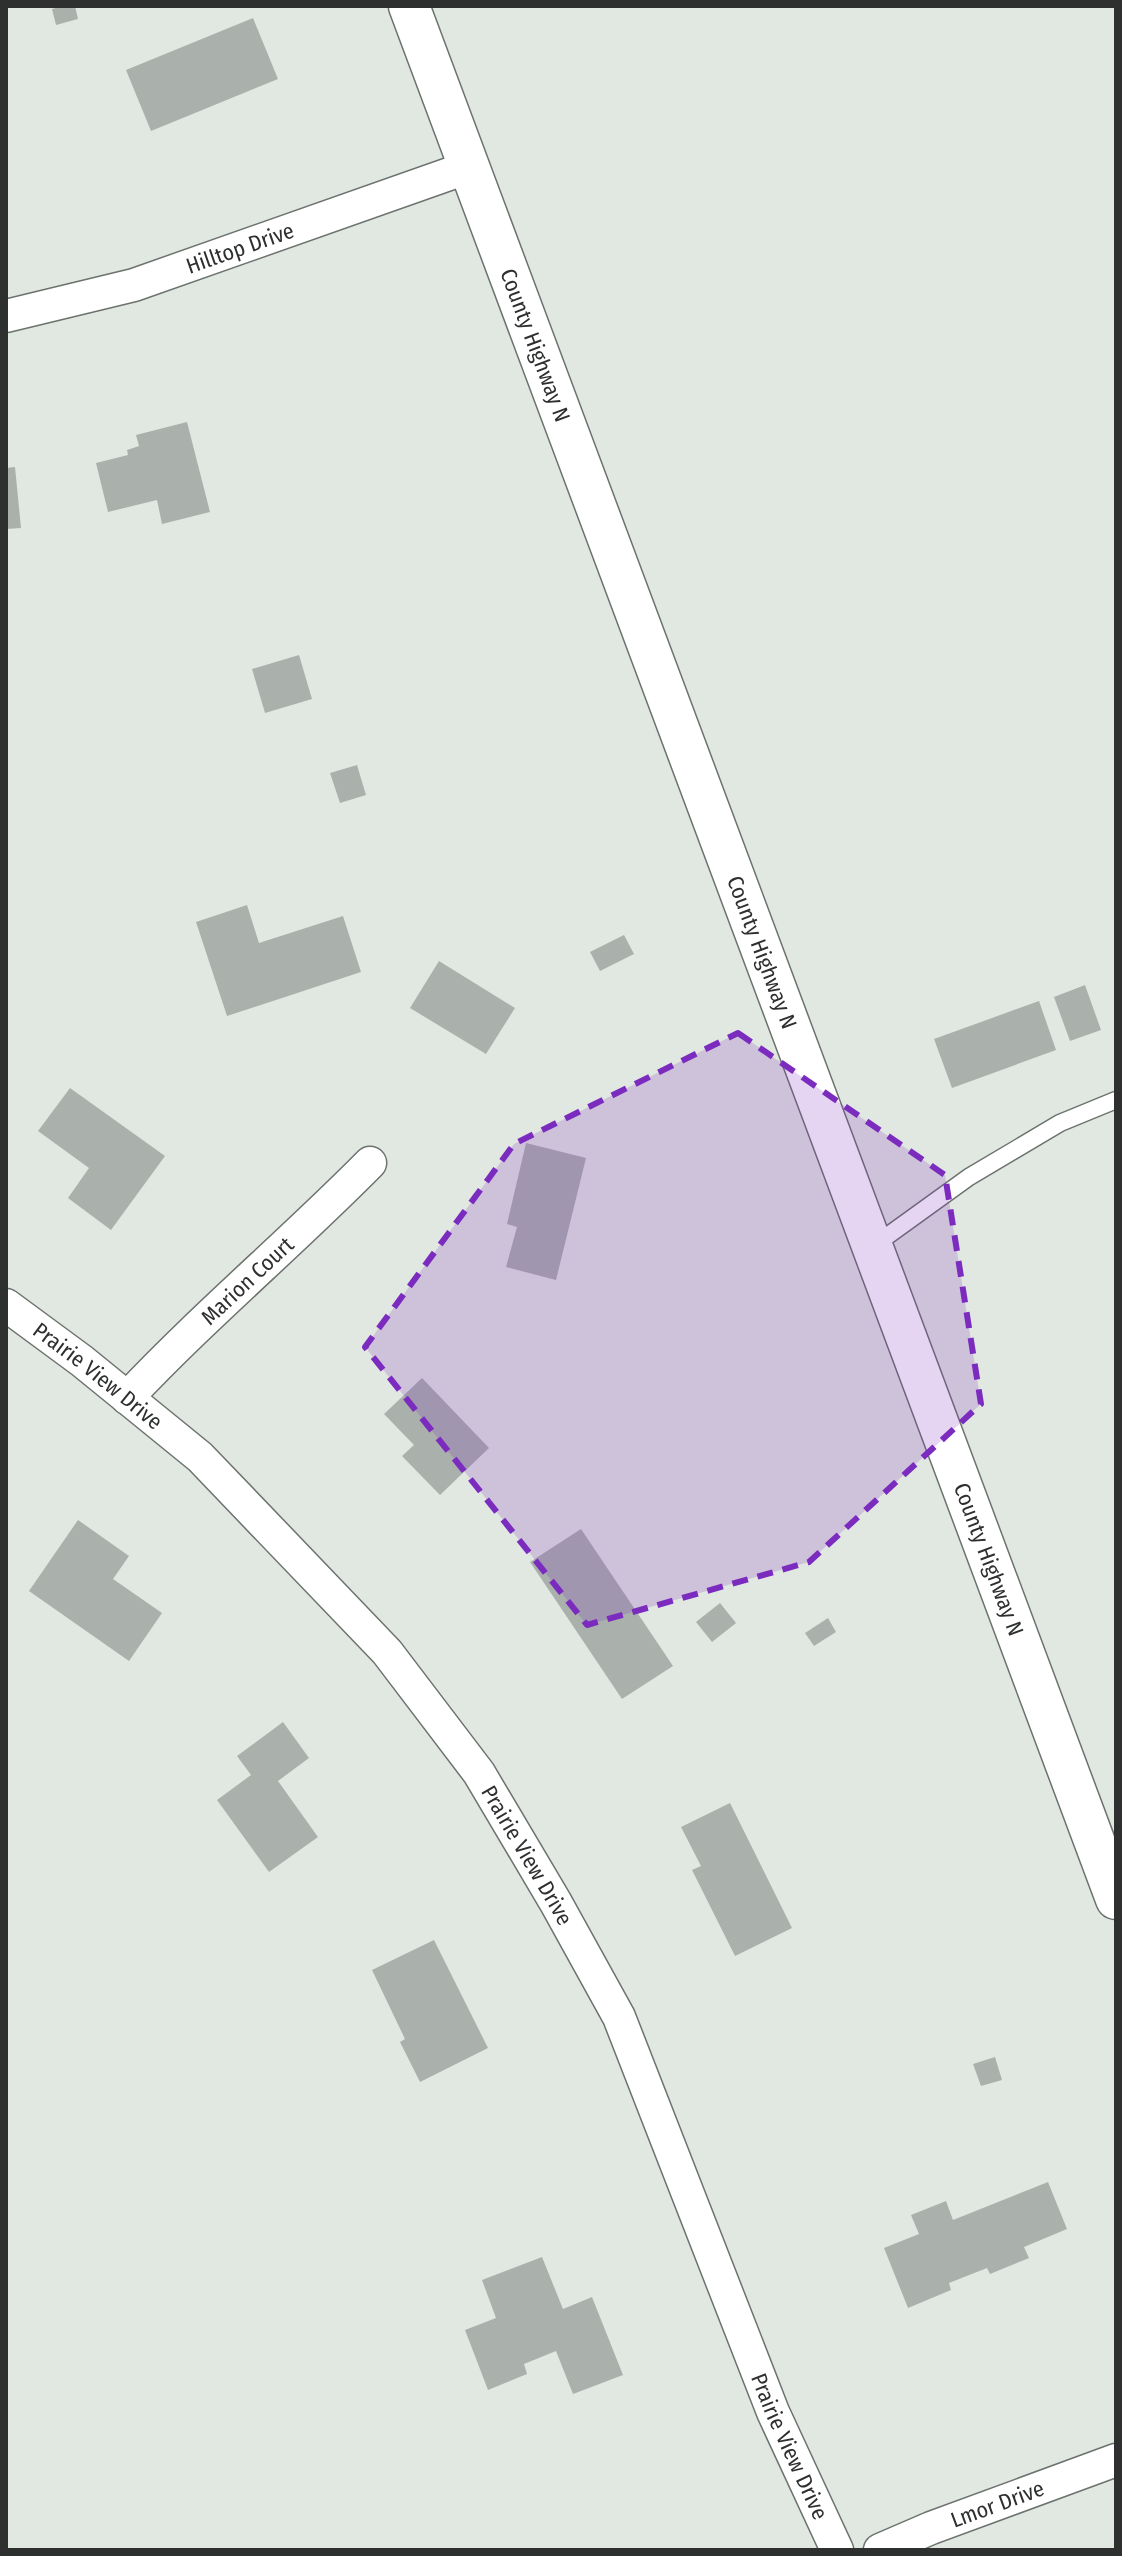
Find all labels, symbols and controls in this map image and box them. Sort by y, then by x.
street label: Hilltop Drive [183,217,298,280]
street label: County Highway N [494,265,576,426]
street label: County Highway N [721,872,803,1033]
street label: Marion Court [196,1231,300,1331]
street label: Prairie View Drive [28,1317,168,1435]
street label: County Highway N [948,1479,1029,1640]
street label: Prairie View Drive [475,1781,578,1930]
street label: Prairie View Drive [745,2369,834,2524]
street label: Lmor Drive [947,2475,1048,2534]

